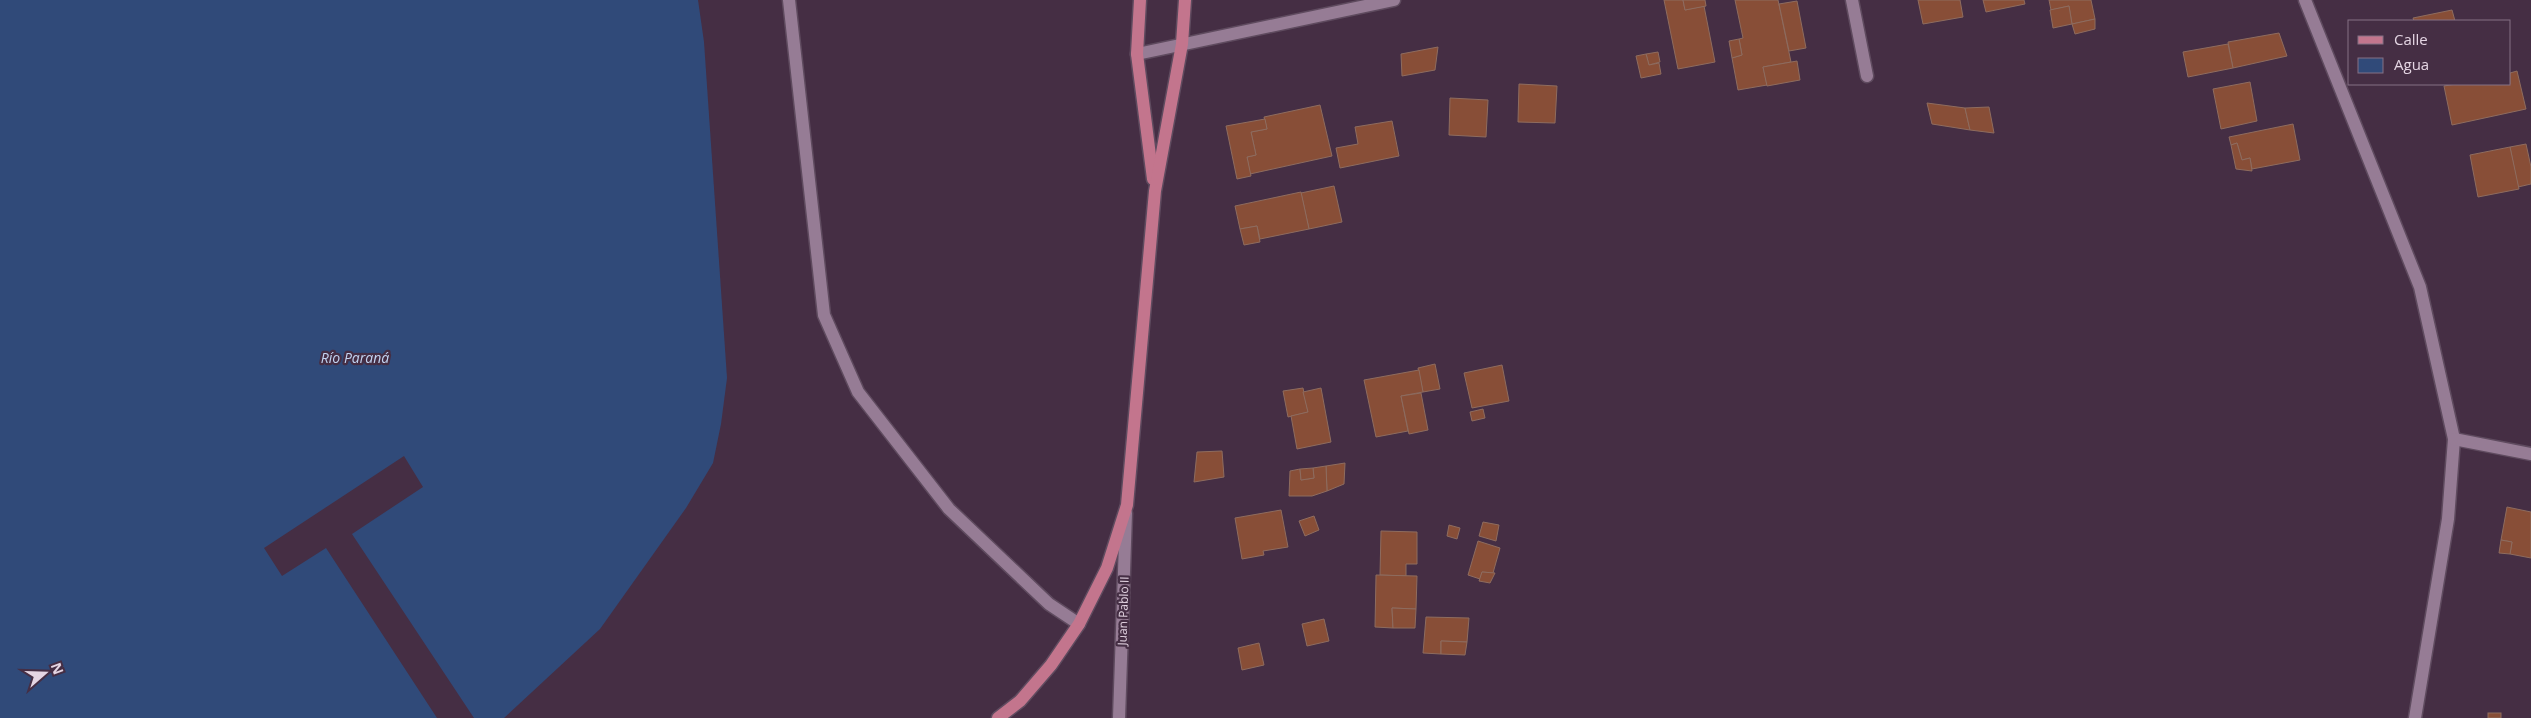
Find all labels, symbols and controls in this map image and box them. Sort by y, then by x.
legend [2348,20,2511,85]
text: Calle [2394,29,2428,49]
text: Agua [2394,54,2429,74]
water label: Río Paraná [321,348,389,367]
street label: Juan Pablo II [1113,576,1133,647]
north arrow [20,648,70,698]
text: N [47,660,69,677]

